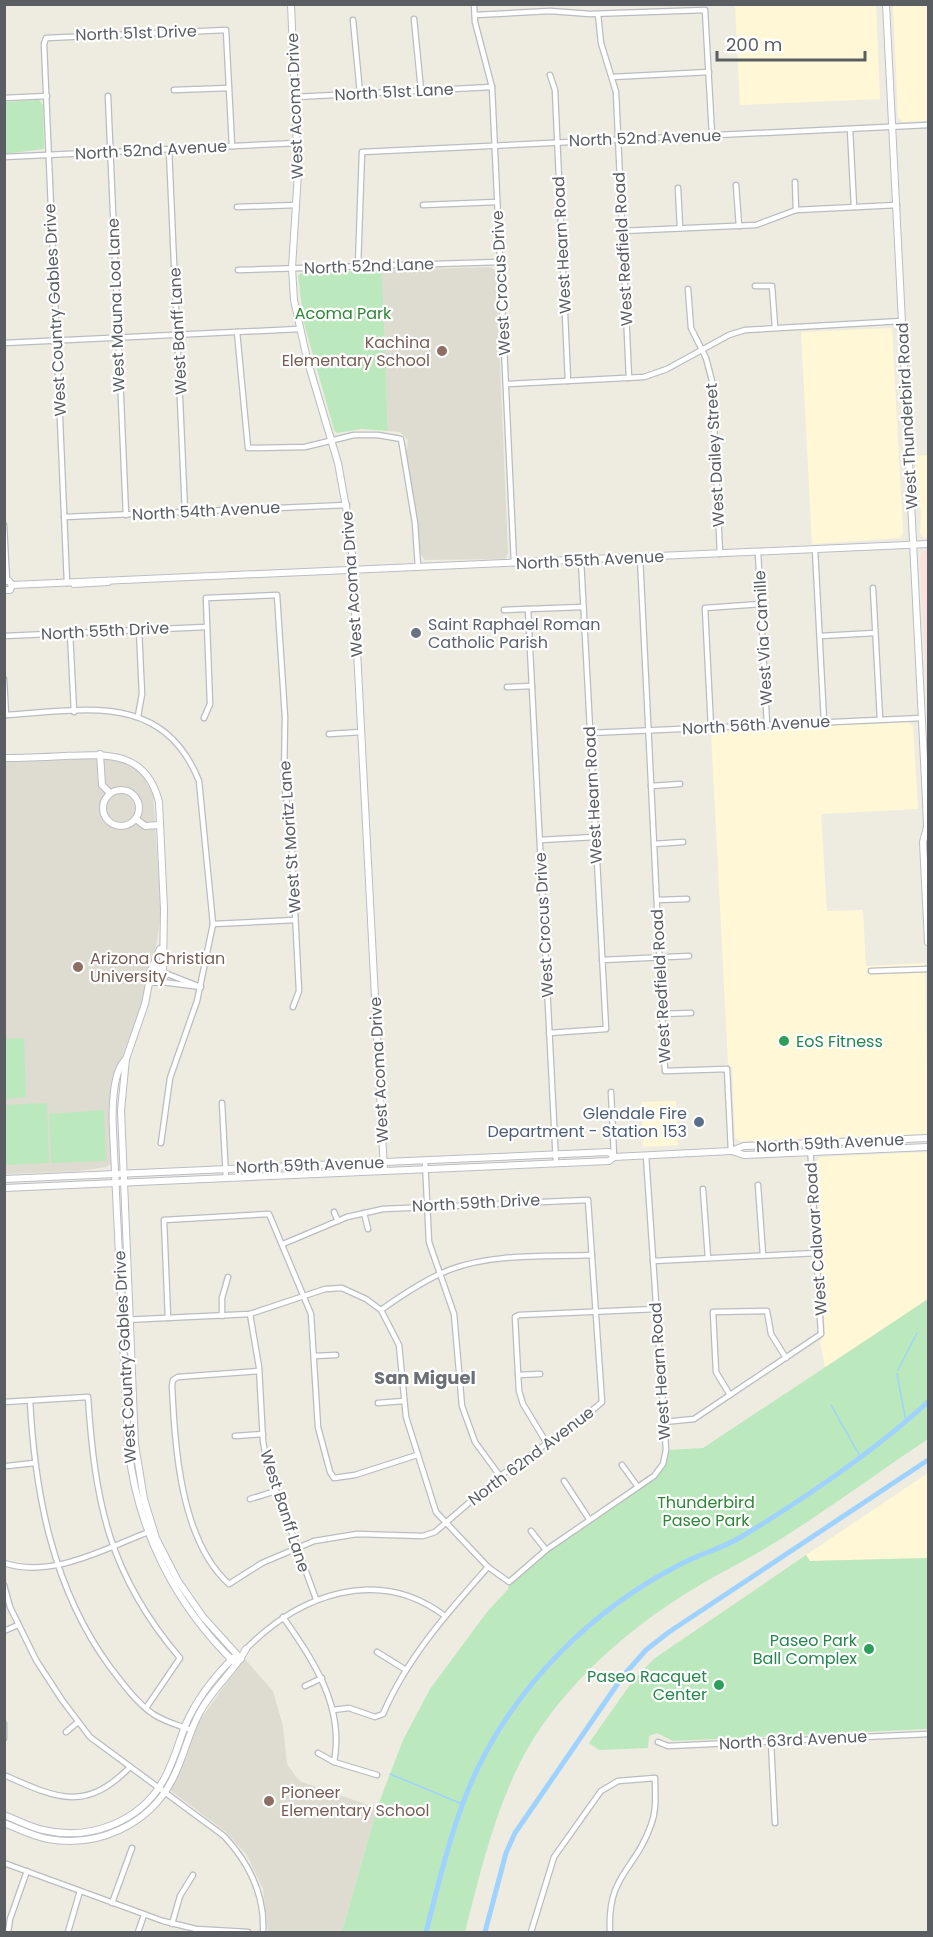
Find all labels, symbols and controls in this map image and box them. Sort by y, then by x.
street label: North 51st Drive [75,19,197,47]
scale bar [717,24,866,62]
street label: West Acoma Drive [281,32,309,180]
text: 200 m [726,32,782,57]
street label: North 51st Lane [334,77,454,107]
street label: North 52nd Avenue [568,124,722,152]
street label: North 52nd Avenue [74,135,228,165]
street label: West Redfield Road [607,171,639,327]
street label: West Hearn Road [547,176,577,314]
street label: West Country Gables Drive [38,203,72,417]
street label: West Crocus Drive [486,210,516,356]
street label: West Mauna Loa Lane [101,217,131,392]
street label: North 52nd Lane [304,252,435,280]
street label: West Banff Lane [163,267,193,395]
park label: Acoma Park [295,302,392,325]
street label: West Thunderbird Road [891,322,923,510]
place label: Kachina Elementary School [282,331,430,372]
marker: Kachina Elementary School [435,344,449,358]
street label: West Dailey Street [700,382,730,528]
street label: North 54th Avenue [131,496,281,526]
street label: West Acoma Drive [335,510,369,658]
street label: North 55th Avenue [515,545,665,575]
street label: West Via Camille [748,570,778,706]
place label: Saint Raphael Roman Catholic Parish [428,613,601,654]
street label: North 55th Drive [40,616,170,646]
marker: Saint Raphael Roman Catholic Parish [409,626,423,640]
street label: North 56th Avenue [681,710,831,740]
street label: West Hearn Road [578,726,608,864]
street label: West St Moritz Lane [273,760,307,914]
street label: West Crocus Drive [529,852,559,998]
street label: West Redfield Road [645,908,677,1064]
place label: Arizona Christian University [90,947,225,988]
marker: Arizona Christian University [71,960,85,974]
street label: West Acoma Drive [364,996,394,1144]
place label: EoS Fitness [796,1030,883,1053]
marker: EoS Fitness [777,1034,791,1048]
place label: Glendale Fire Department - Station 153 [487,1102,687,1143]
marker: Glendale Fire Department - Station 153 [692,1115,706,1129]
street label: North 59th Avenue [755,1128,905,1158]
street label: North 59th Avenue [235,1151,385,1179]
street label: West Calavar Road [799,1162,833,1316]
street label: North 59th Drive [411,1188,541,1218]
street label: West Country Gables Drive [108,1250,142,1464]
street label: West Hearn Road [644,1301,676,1441]
district label: San Miguel [374,1365,476,1390]
street label: North 62nd Avenue [463,1401,599,1511]
street label: West Banff Lane [254,1447,316,1575]
park label: Thunderbird Paseo Park [657,1491,755,1532]
place label: Paseo Park Ball Complex [753,1629,858,1670]
marker: Paseo Park Ball Complex [862,1642,876,1656]
place label: Paseo Racquet Center [587,1665,707,1706]
marker: Paseo Racquet Center [712,1678,726,1692]
street label: North 63rd Avenue [718,1725,868,1755]
place label: Pioneer Elementary School [281,1781,429,1822]
marker: Pioneer Elementary School [262,1794,276,1808]

